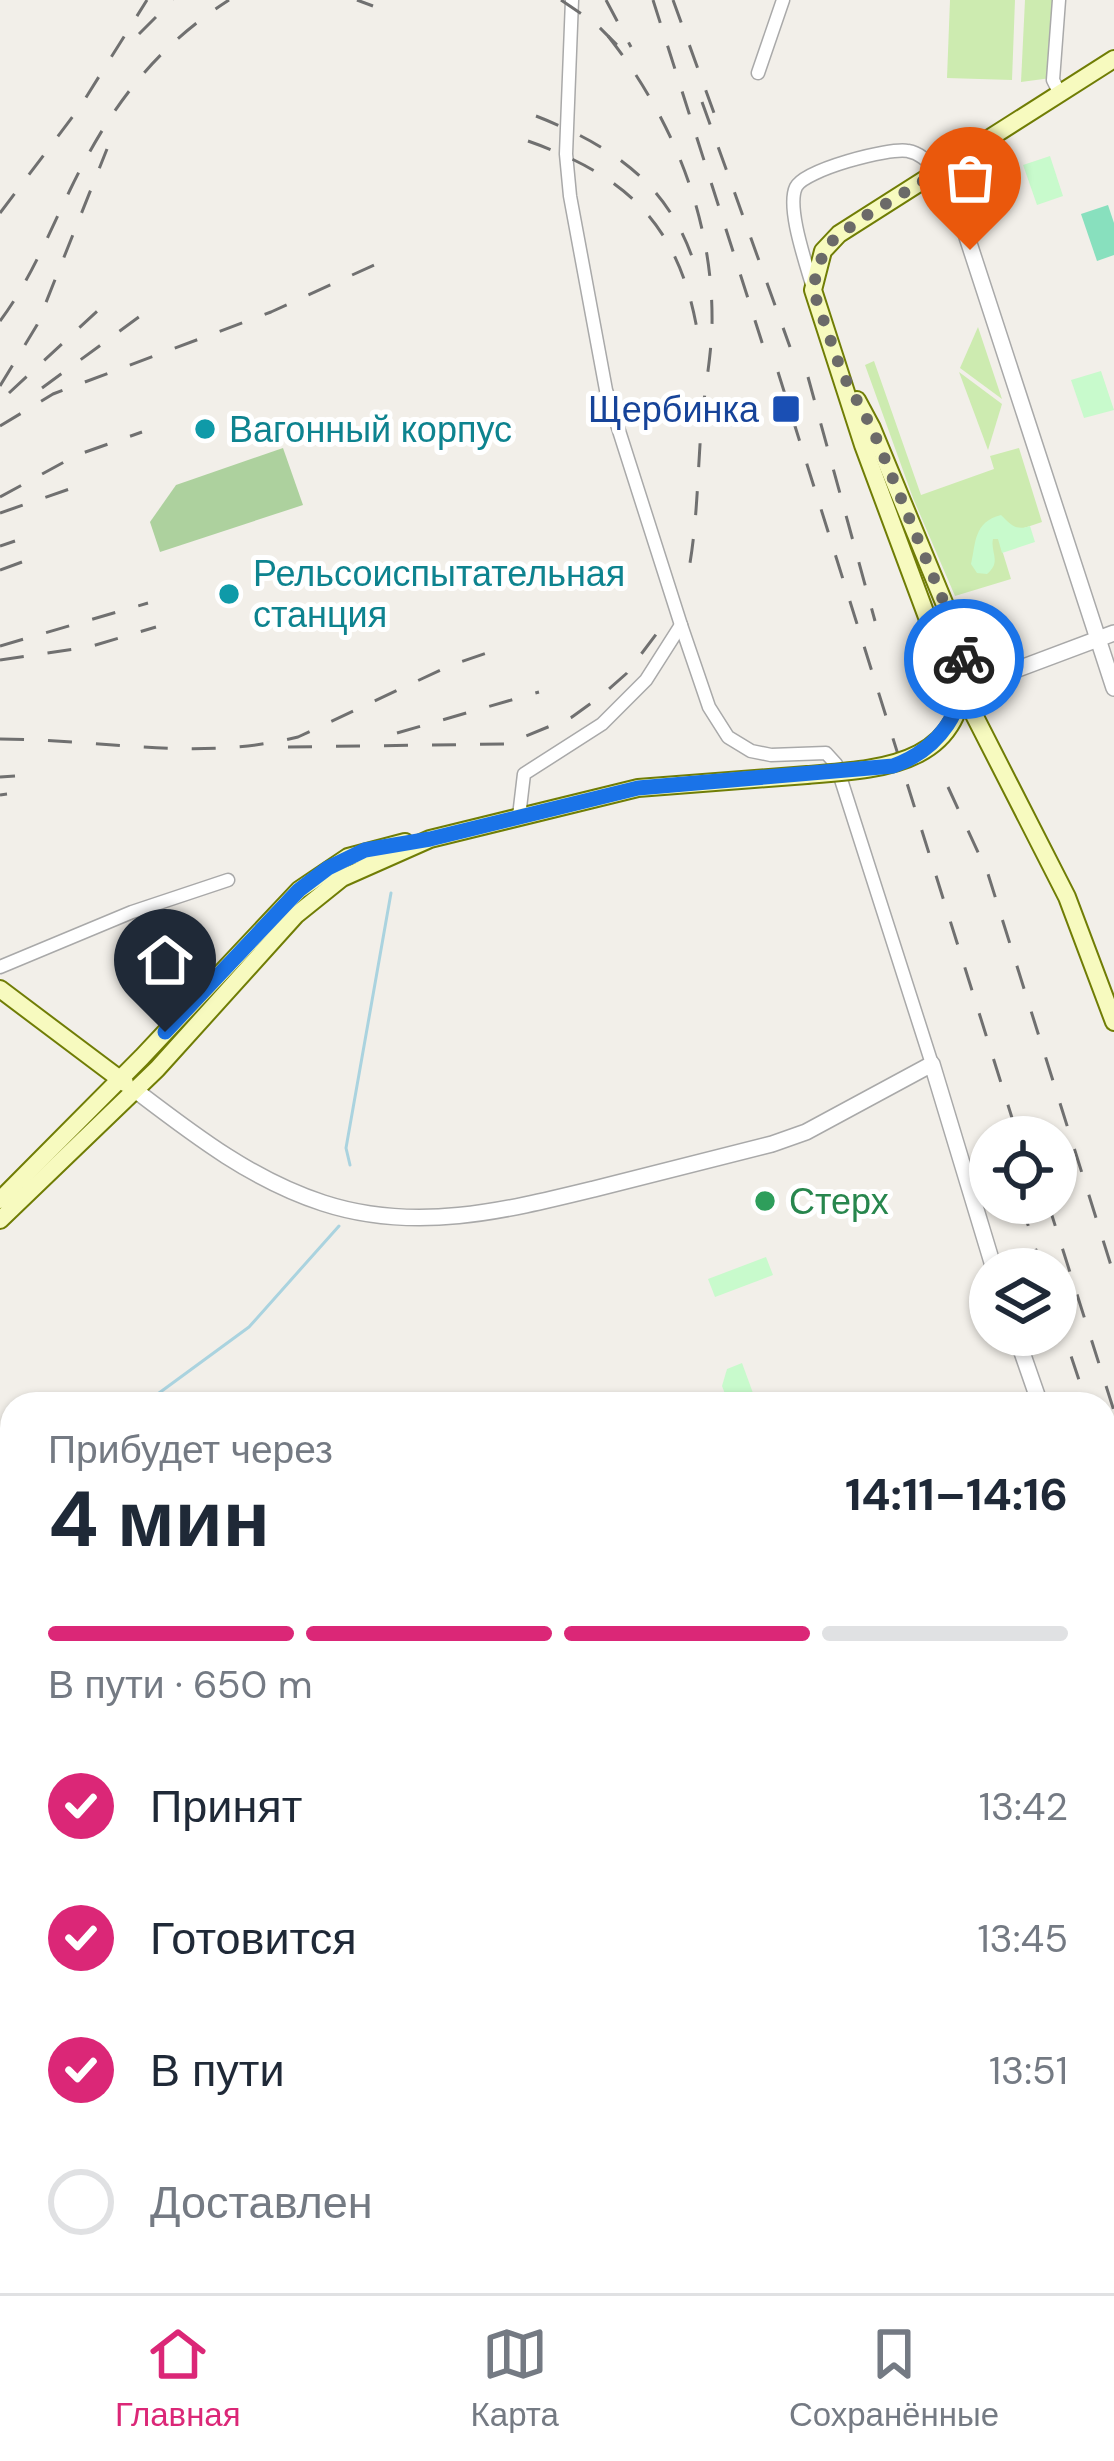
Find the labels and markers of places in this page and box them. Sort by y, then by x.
pin [919,127,1021,250]
place label: Щербинка [588,386,760,433]
marker: Щербинка [770,393,802,425]
place label: Вагонный корпус [229,406,512,453]
marker: Вагонный корпус [192,416,218,442]
place label: Рельсоиспытательная станция [253,550,625,638]
marker: Рельсоиспытательная станция [216,581,242,607]
pin [114,909,216,1032]
place label: Стерх [789,1178,889,1225]
marker: Стерх [752,1188,778,1214]

